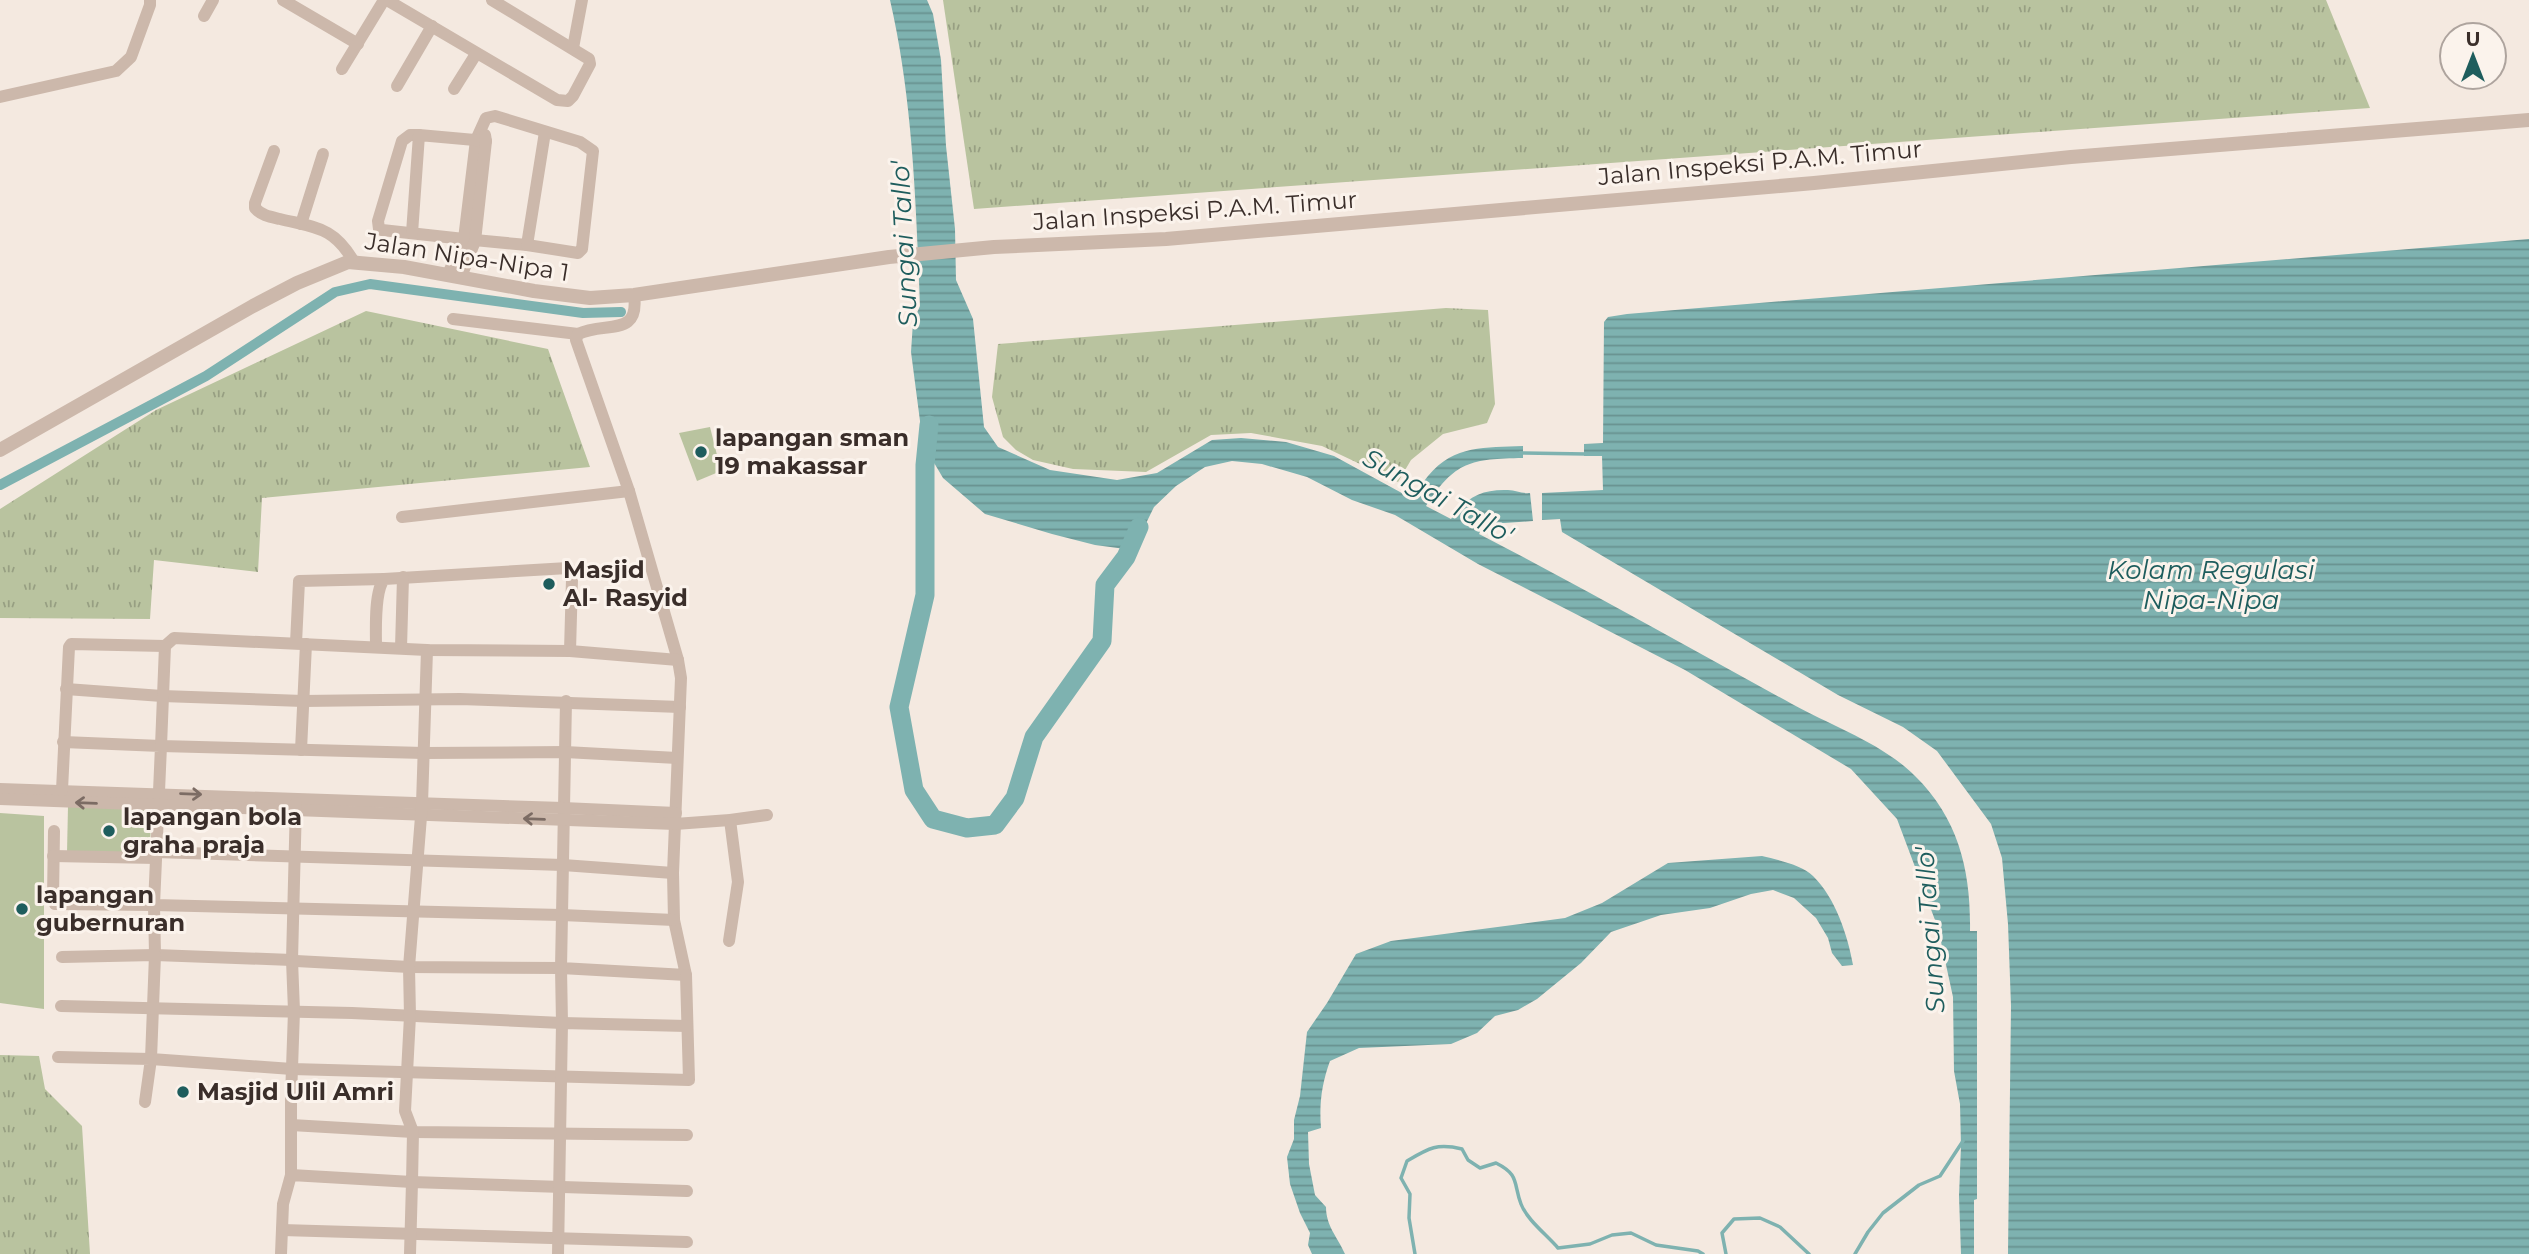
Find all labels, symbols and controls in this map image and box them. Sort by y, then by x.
north arrow [2438,21,2508,91]
text: U [2466,28,2480,51]
street label: Jalan Inspeksi P.A.M. Timur [1596,134,1923,191]
water label: Sungai Tallo' [884,159,924,328]
street label: Jalan Inspeksi P.A.M. Timur [1031,185,1358,236]
street label: Jalan Nipa-Nipa 1 [362,226,571,287]
place label: lapangan sman 19 makassar [715,423,909,480]
water label: Sungai Tallo' [1357,442,1519,551]
marker: lapangan sman 19 makassar [693,444,709,460]
water label: Kolam Regulasi Nipa-Nipa [2107,554,2316,616]
place label: Masjid Al- Rasyid [562,555,688,612]
marker: Masjid Al- Rasyid [541,576,557,592]
one-way arrow [179,788,202,801]
one-way arrow [75,796,98,809]
place label: lapangan bola graha praja [123,802,302,859]
one-way arrow [522,812,545,825]
marker: lapangan bola graha praja [101,823,117,839]
water label: Sungai Tallo' [1908,845,1952,1014]
place label: lapangan gubernuran [36,880,185,937]
marker: lapangan gubernuran [14,901,30,917]
place label: Masjid Ulil Amri [197,1077,394,1106]
marker: Masjid Ulil Amri [175,1084,191,1100]

